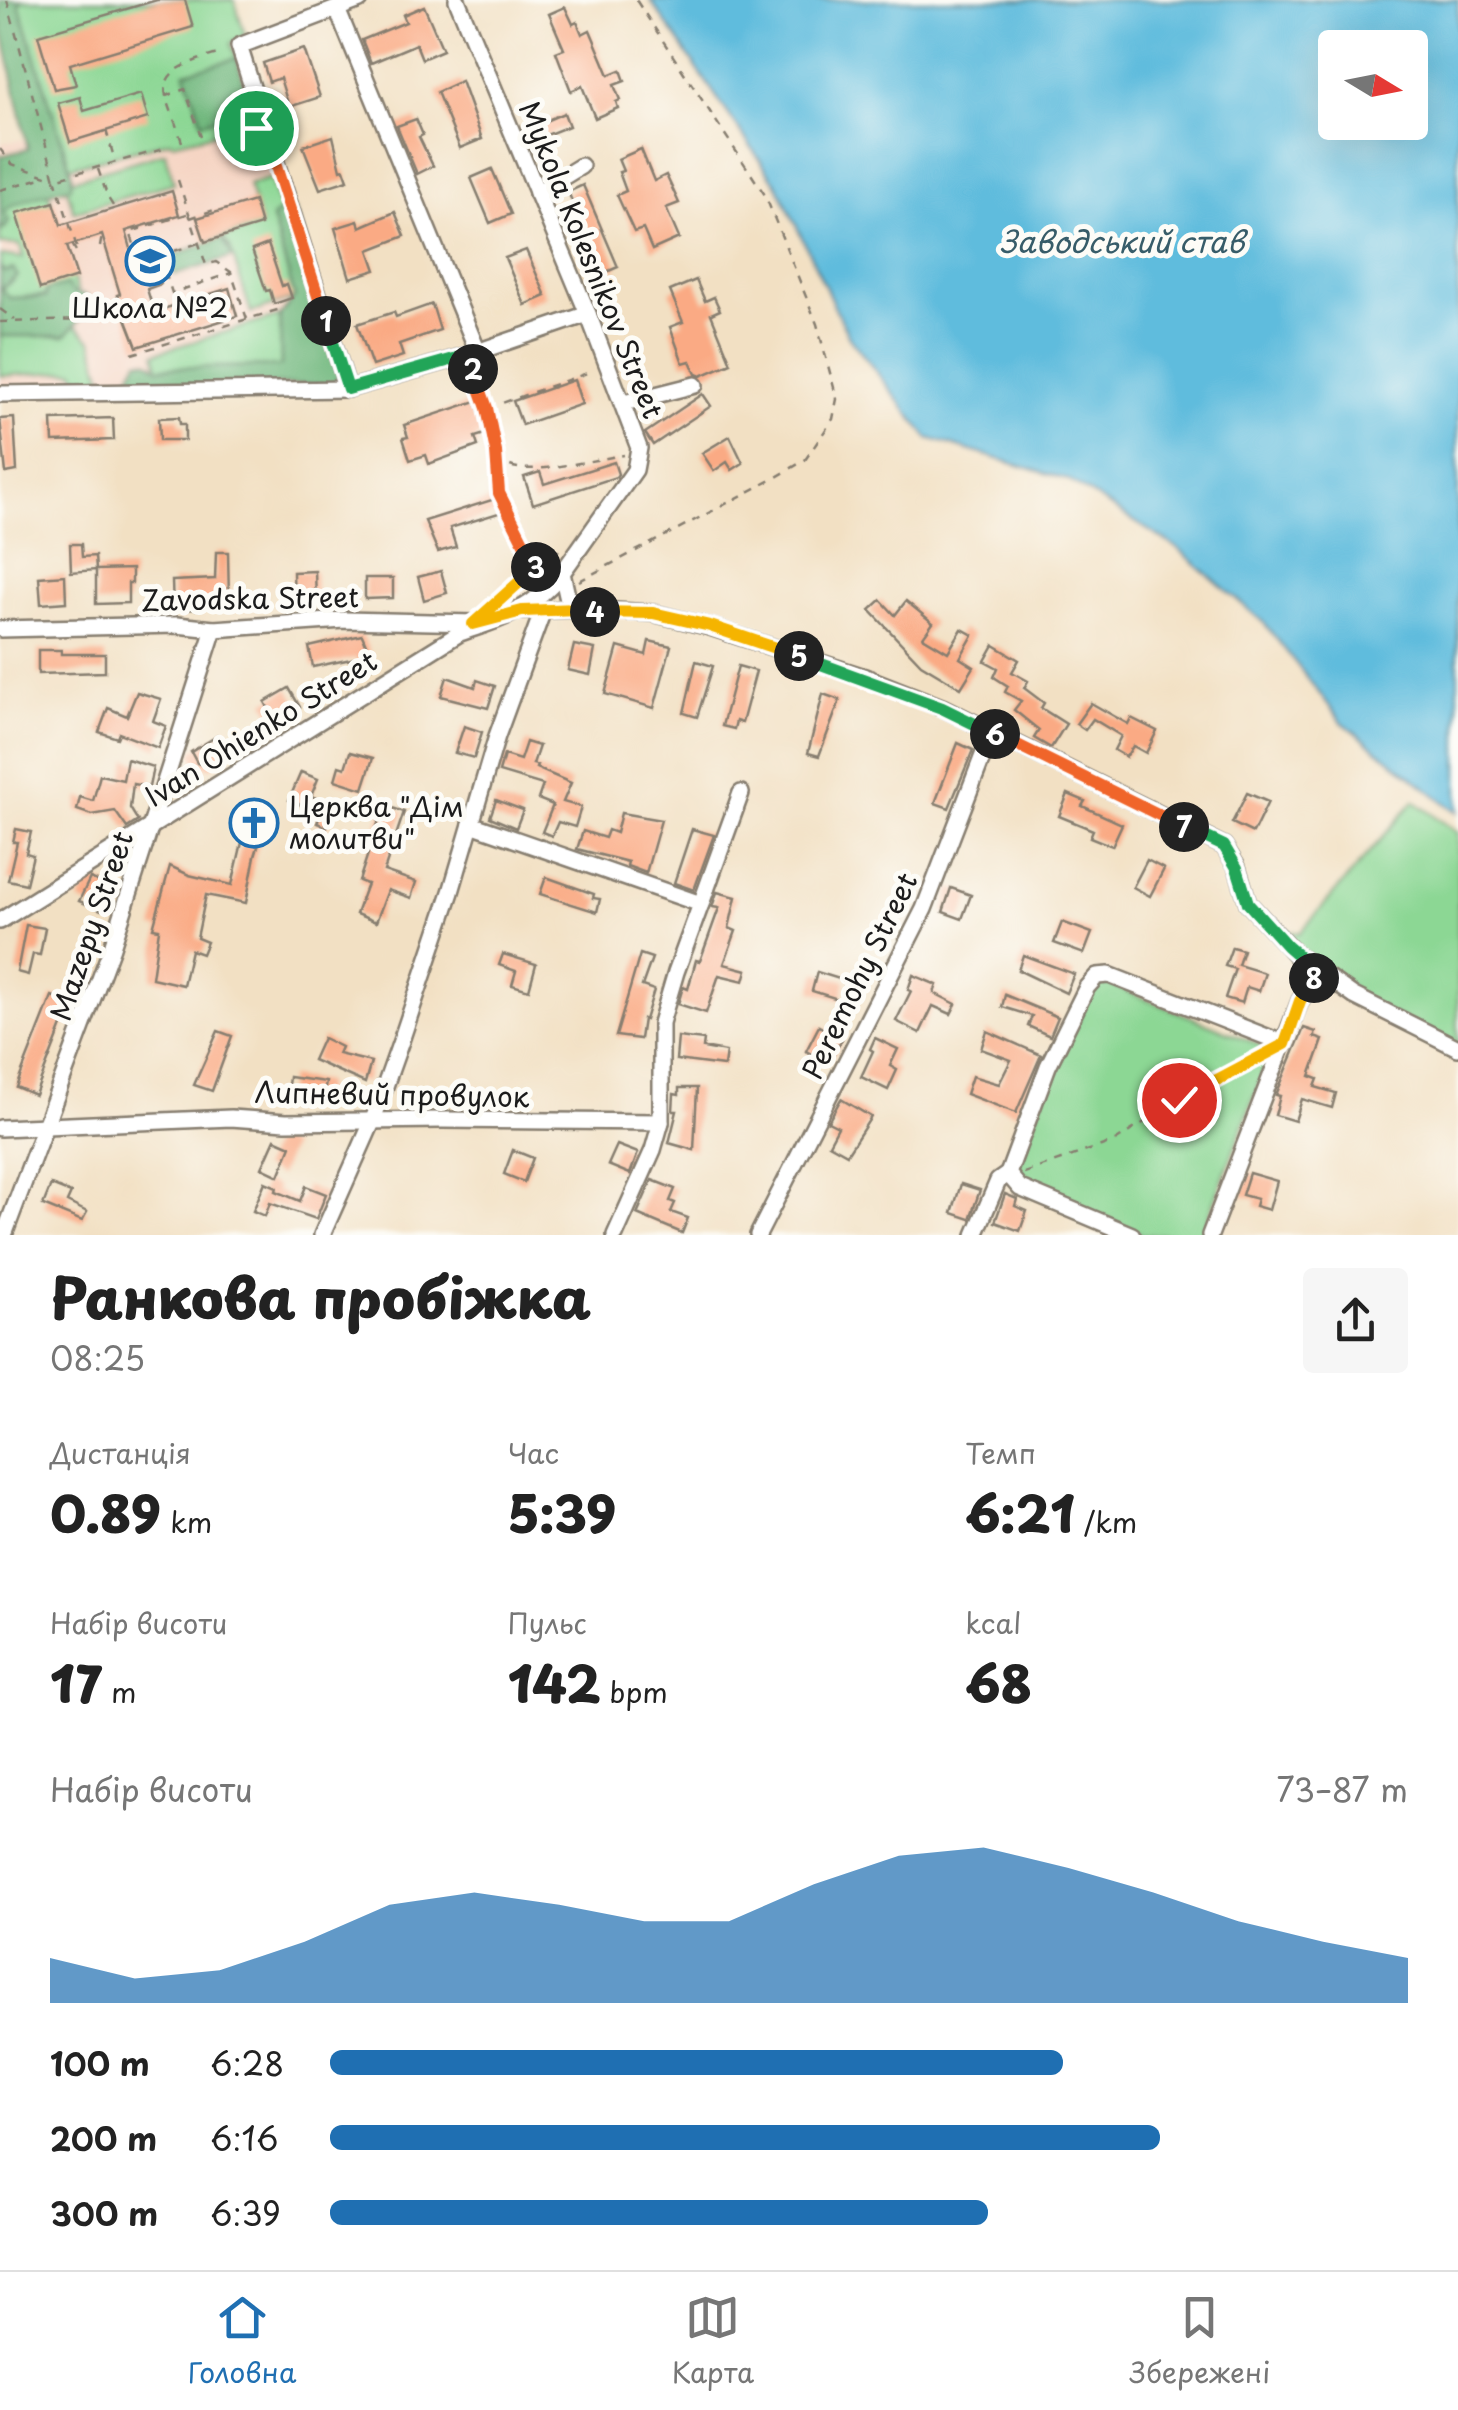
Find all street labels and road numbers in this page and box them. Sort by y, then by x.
street label: Mykola Kolesnikov Street [509,94,676,424]
street label: Zavodska Street [141,574,359,621]
street label: Ivan Ohienko Street [136,639,385,817]
street label: Mazepy Street [38,825,143,1026]
street label: Peremohy Street [790,865,927,1086]
street label: Липневий провулок [254,1070,530,1117]

